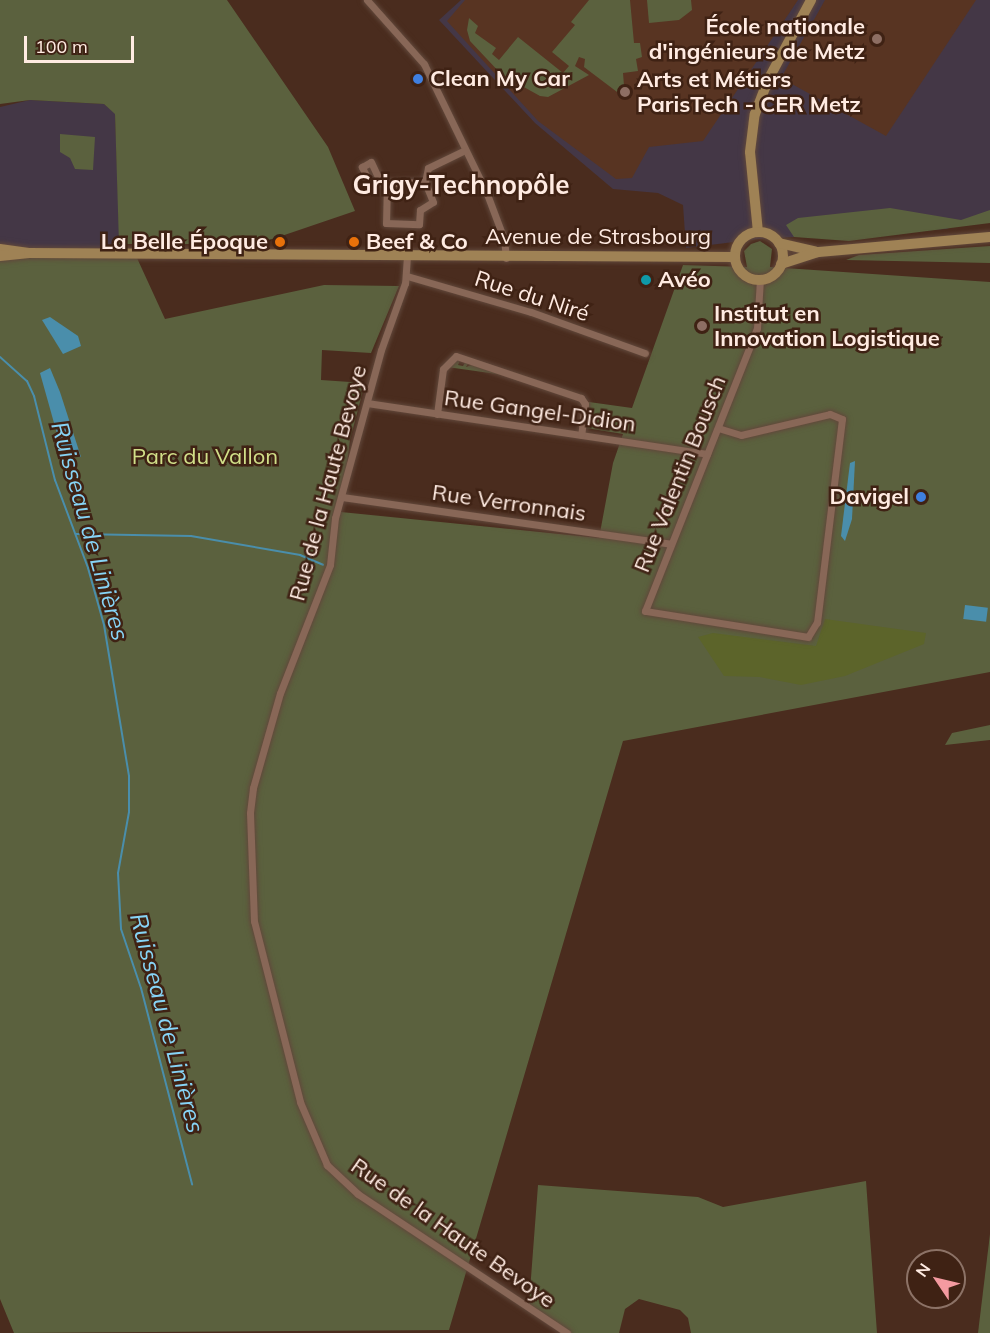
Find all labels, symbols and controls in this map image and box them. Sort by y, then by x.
place label: École nationale d'ingénieurs de Metz [649,13,865,64]
scale bar [27,24,136,62]
marker: École nationale d'ingénieurs de Metz [870,32,884,46]
text: 100 m [35,35,88,58]
place label: Clean My Car [430,66,570,92]
place label: Arts et Métiers ParisTech - CER Metz [637,66,861,118]
marker: Clean My Car [411,72,425,86]
marker: Arts et Métiers ParisTech - CER Metz [618,85,632,99]
district label: Grigy-Technopôle [353,169,569,201]
street label: Avenue de Strasbourg [485,224,711,250]
place label: La Belle Époque [101,229,268,255]
place label: Beef & Co [366,229,468,255]
marker: La Belle Époque [273,235,287,249]
marker: Beef & Co [347,235,361,249]
street label: Rue du Niré [471,265,593,327]
place label: Avéo [658,267,711,293]
marker: Avéo [639,273,653,287]
place label: Institut en Innovation Logistique [714,300,940,352]
marker: Institut en Innovation Logistique [695,319,709,333]
street label: Rue de la Haute Bevoye [284,362,372,604]
street label: Rue Valentin Bousch [629,372,731,576]
street label: Rue Gangel-Didion [442,384,638,438]
water label: Ruisseau de Linières [45,418,135,644]
park label: Parc du Vallon [132,444,278,470]
street label: Rue Verronnais [430,479,588,527]
place label: Davigel [830,484,909,510]
marker: Davigel [914,490,928,504]
water label: Ruisseau de Linières [124,910,210,1136]
street label: Rue de la Haute Bevoye [346,1153,560,1313]
north arrow [906,1249,966,1309]
text: N [911,1259,935,1281]

